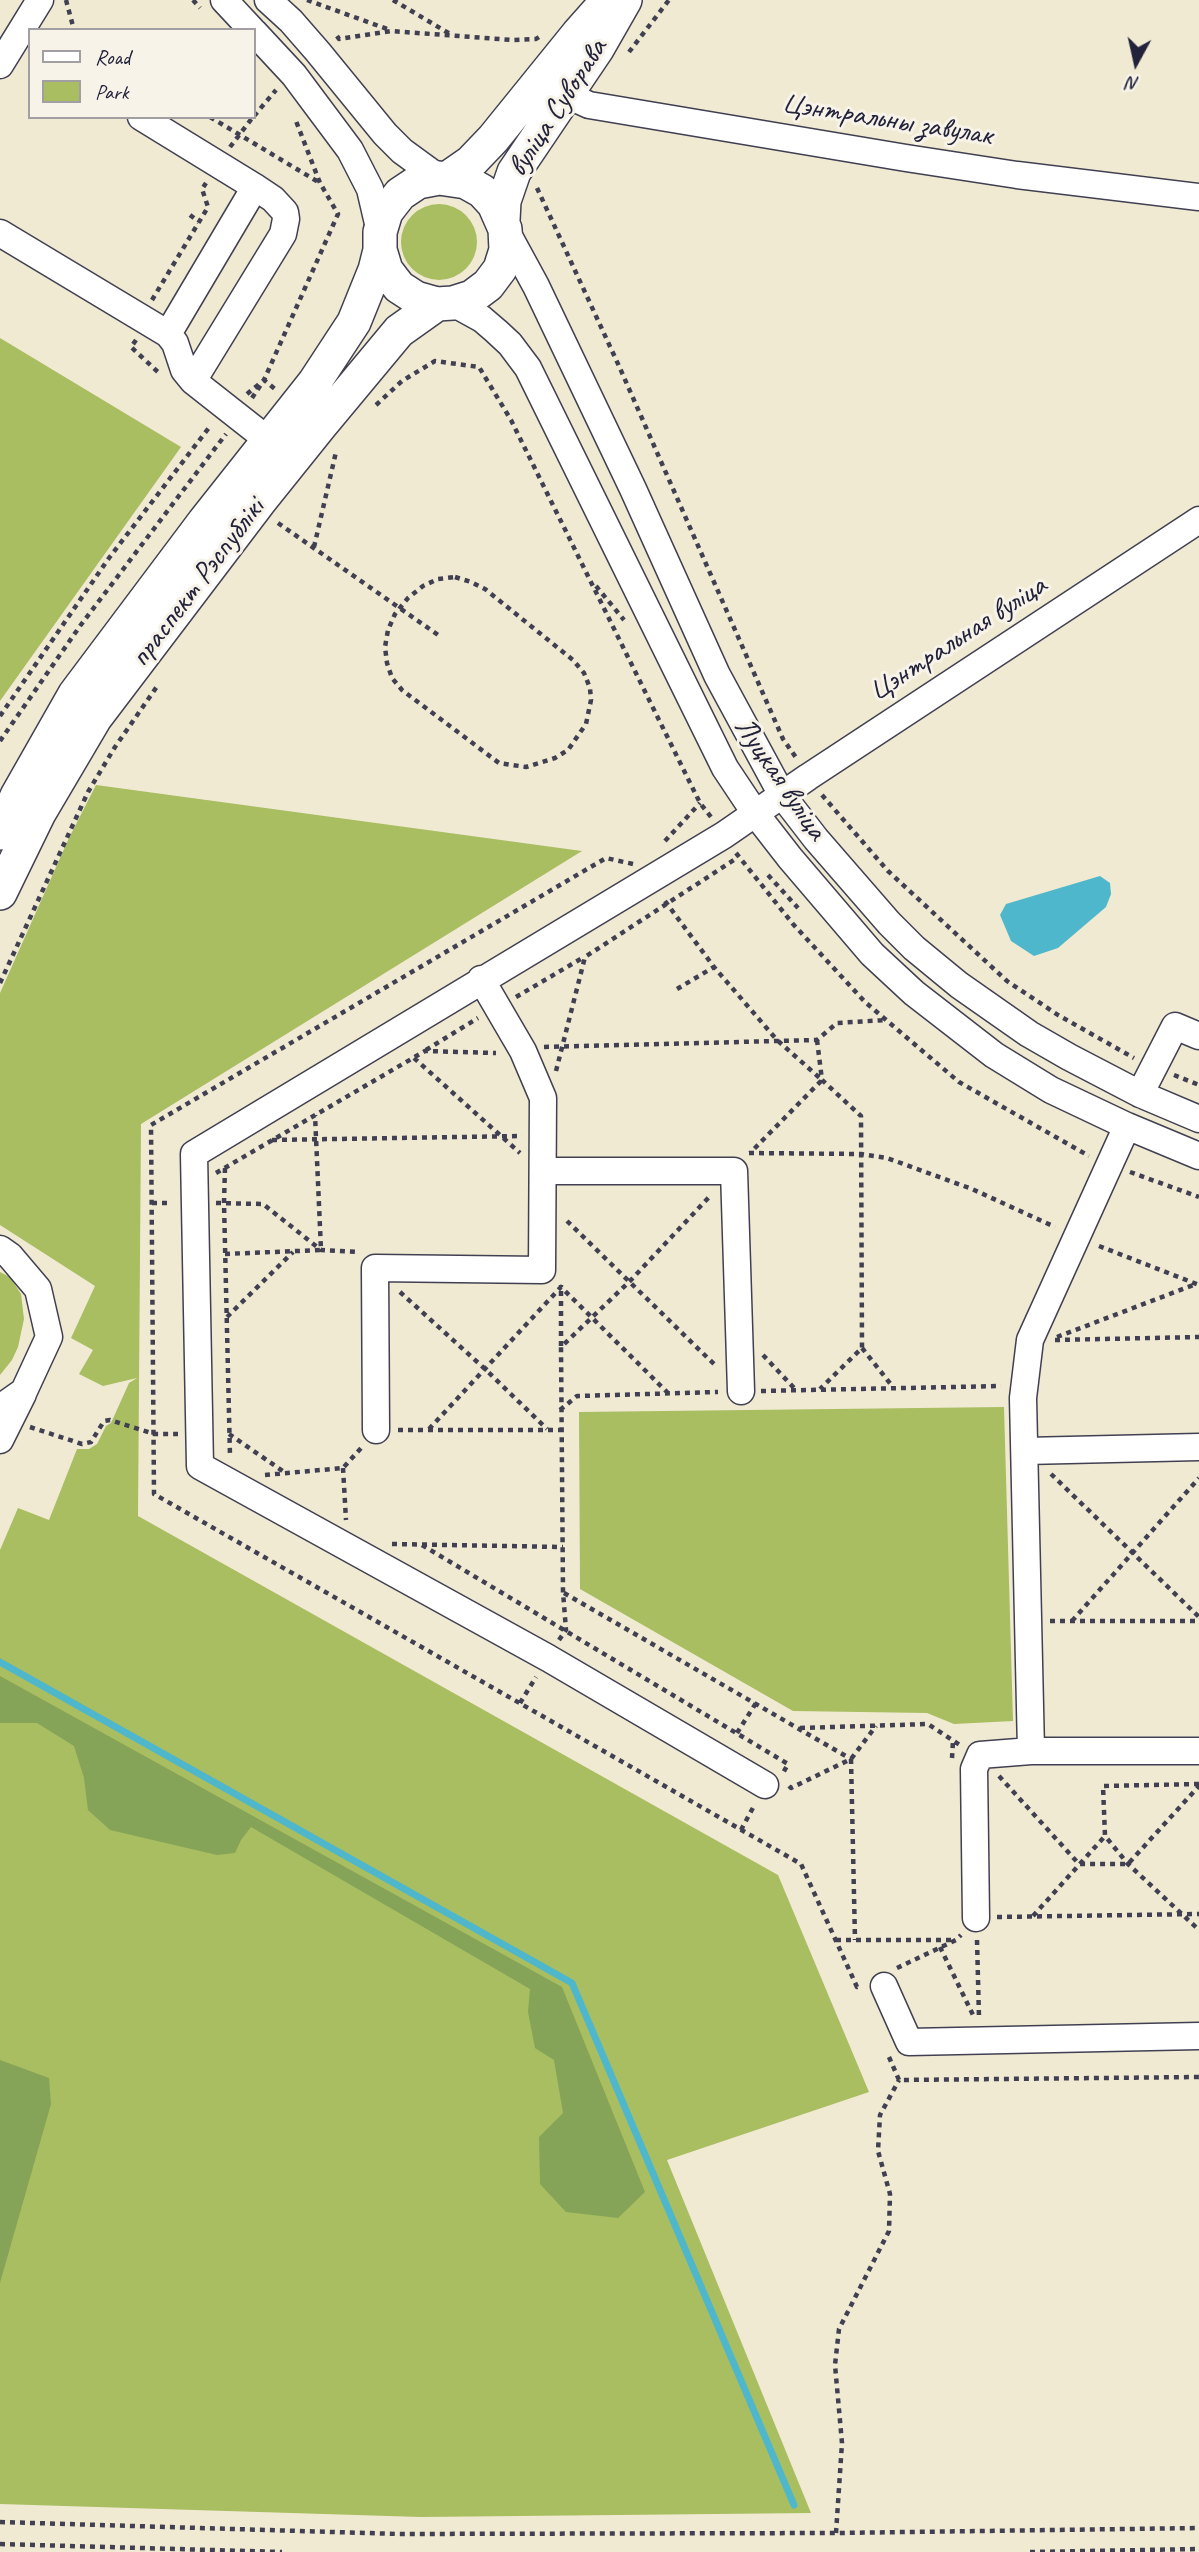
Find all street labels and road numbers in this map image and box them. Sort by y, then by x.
street label: вуліца Суворава [500,33,616,183]
street label: Цэнтральны завулак [779,86,995,154]
street label: праспект Рэспублікі [123,492,273,674]
street label: Цэнтральная вуліца [862,568,1054,710]
street label: Луцкая вуліца [726,711,834,847]

